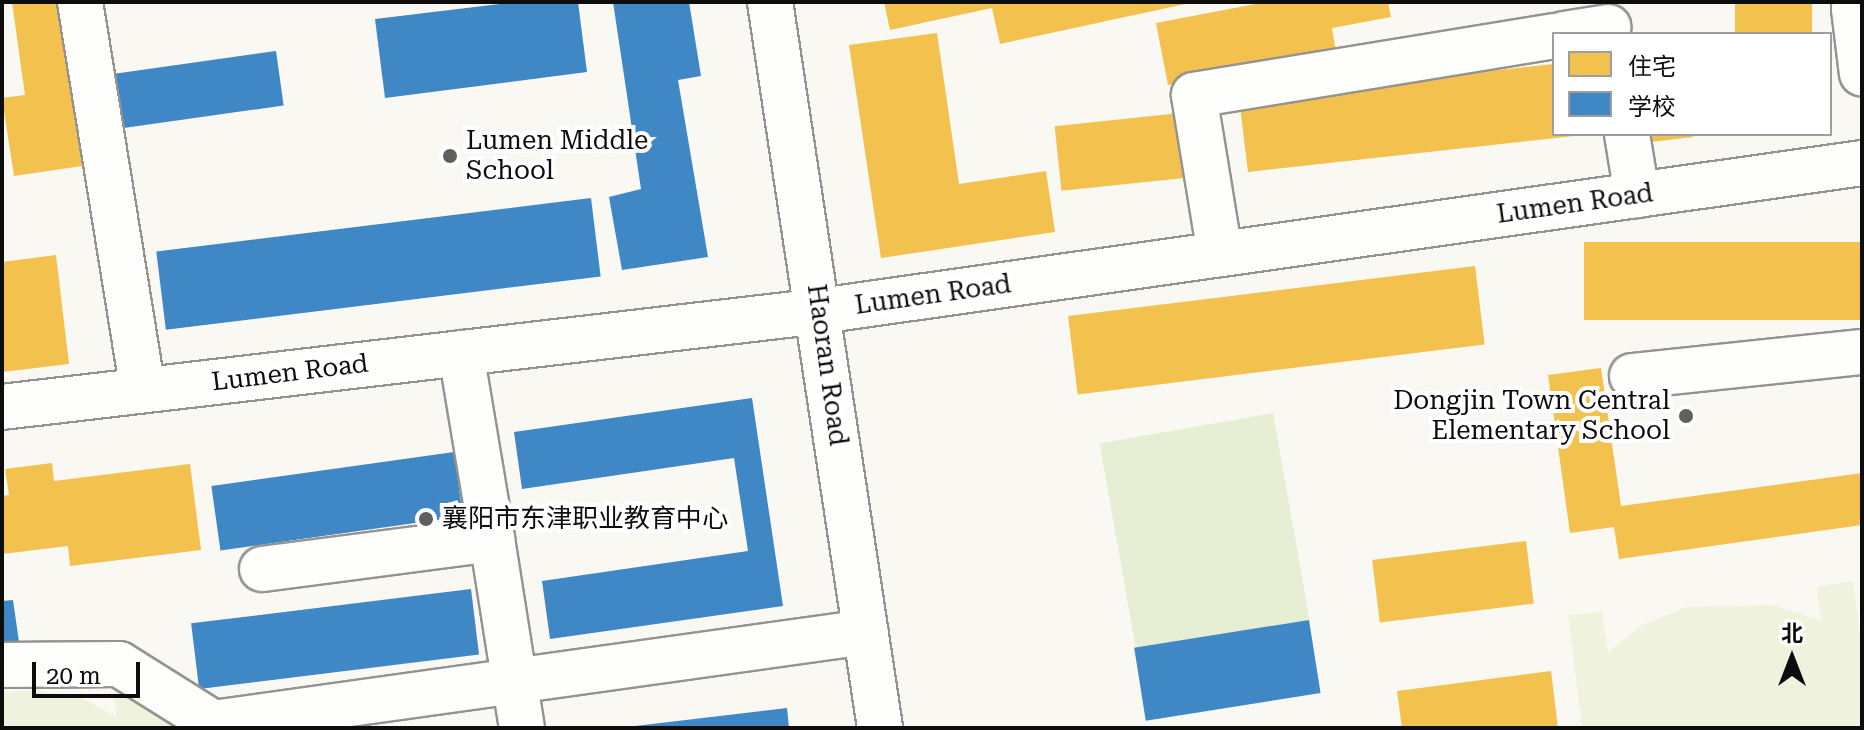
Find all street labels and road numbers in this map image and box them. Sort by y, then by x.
street label: Lumen Road [1495,178,1655,230]
street label: Lumen Road [853,269,1013,321]
street label: Haoran Road [800,282,854,448]
street label: Lumen Road [210,348,370,398]

